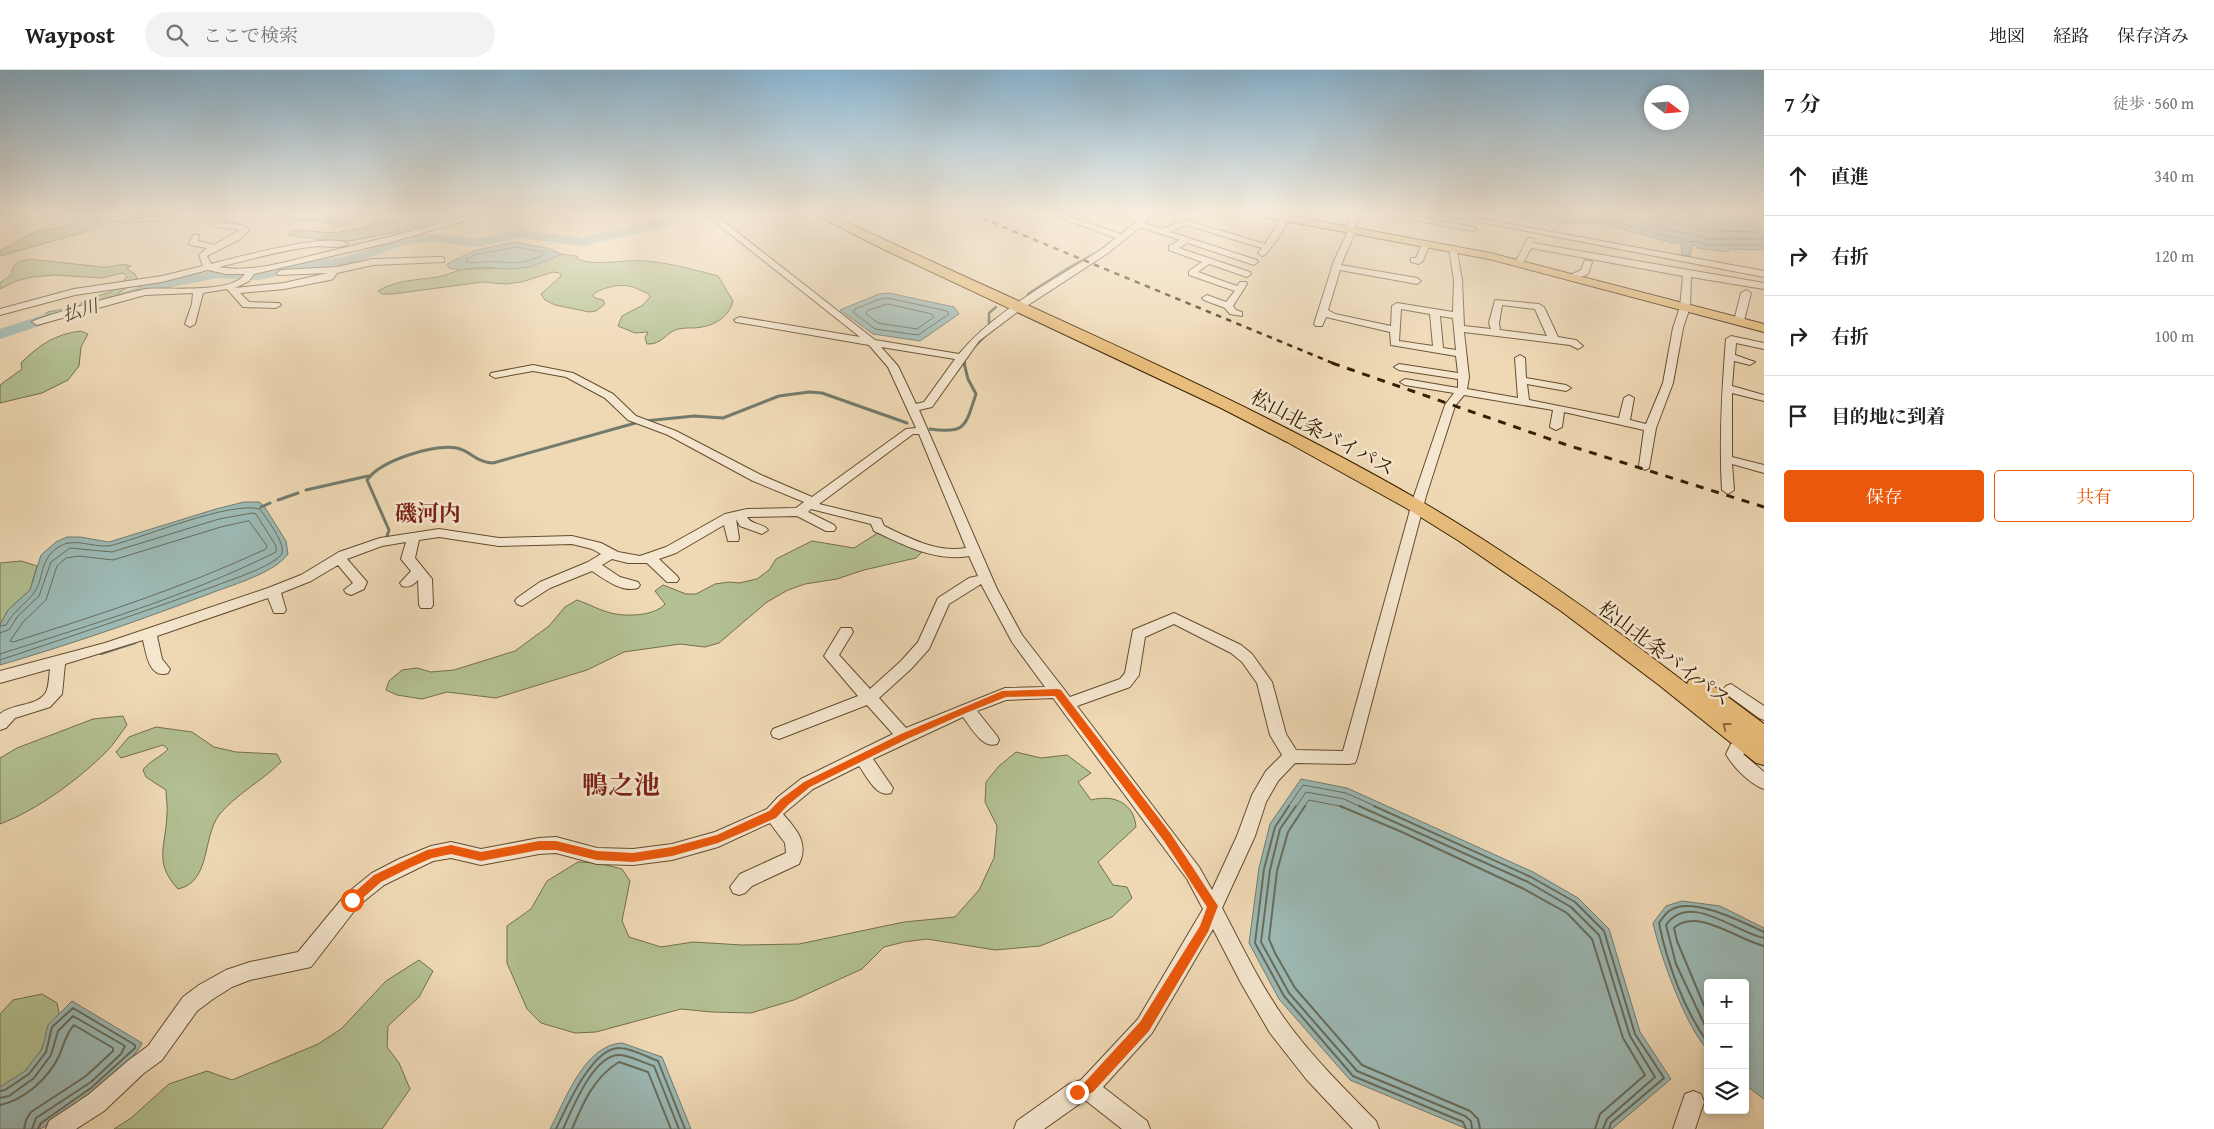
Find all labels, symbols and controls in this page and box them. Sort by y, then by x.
search box [145,12,495,57]
text: Waypost [25,17,115,52]
icon: search [163,21,191,49]
text: ここで検索 [203,21,298,49]
text: 地図 [1989,22,2025,49]
text: 経路 [2053,22,2089,49]
text: 保存済み [2117,22,2189,49]
north arrow [1644,85,1689,130]
text: 7 分 [1784,88,1821,119]
text: 徒歩 · 560 m [2113,91,2194,115]
icon: ahead [1784,162,1812,190]
text: 直進 [1831,162,1869,190]
text: 340 m [2154,164,2194,188]
icon: right [1784,242,1812,270]
text: 右折 [1831,242,1869,270]
text: 120 m [2154,244,2194,268]
water label: 払川 [59,291,103,328]
icon: right [1784,322,1812,350]
text: 右折 [1831,322,1869,350]
text: 100 m [2154,324,2194,348]
street label: 松山北条バイパス [1246,382,1400,482]
icon: arrive [1784,402,1812,430]
text: 目的地に到着 [1831,402,1945,430]
button: 保存 [1784,470,1984,522]
button: 共有 [1994,470,2194,522]
district label: 磯河内 [395,497,461,529]
street label: 松山北条バイパス [1593,593,1737,713]
one-way arrow [1723,723,1732,731]
district label: 鴨之池 [582,765,660,804]
route start [341,889,364,912]
map controls [1704,979,1749,1114]
button: + [1704,979,1749,1024]
button: − [1704,1024,1749,1069]
button: layers [1704,1069,1749,1114]
route end [1066,1081,1089,1104]

